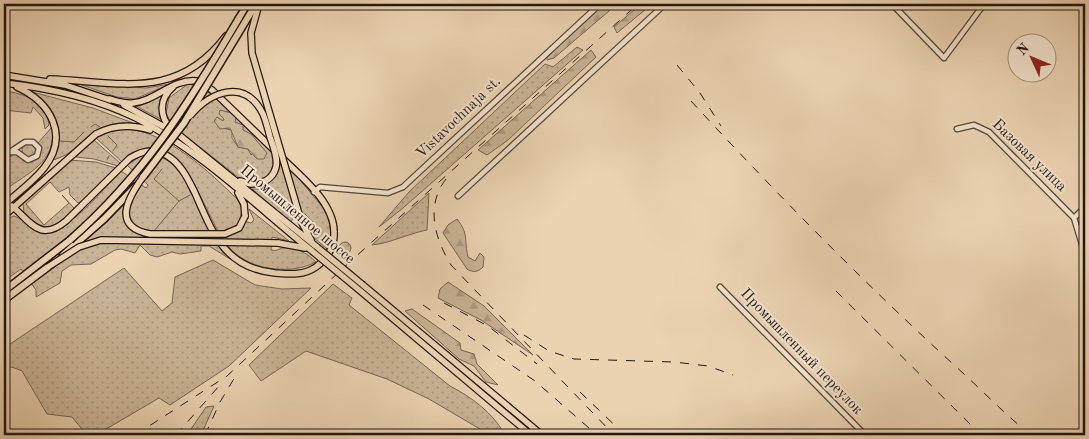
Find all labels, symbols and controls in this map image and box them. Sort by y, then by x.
north arrow [1006,32,1056,82]
text: N [1015,41,1032,58]
street label: Vistavochnaja st. [414,74,504,162]
street label: Базовая улица [989,117,1070,195]
street label: Промышленное шоссе [237,163,357,267]
street label: Промышленный переулок [737,286,865,418]

